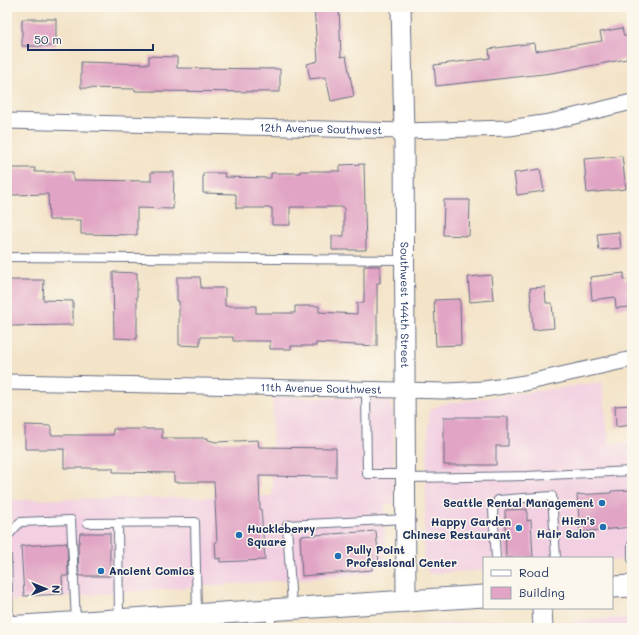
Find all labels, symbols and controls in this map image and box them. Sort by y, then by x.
scale bar [28,26,153,52]
text: 50 m [34,31,62,47]
street label: 12th Avenue Southwest [259,119,383,137]
street label: Southwest 144th Street [397,242,413,368]
street label: 11th Avenue Southwest [260,379,382,397]
place label: Seattle Rental Management [443,495,594,510]
marker: Seattle Rental Management [597,498,607,508]
place label: Hien's Hair Salon [536,513,595,541]
place label: Happy Garden Chinese Restaurant [402,514,511,542]
place label: Huckleberry Square [247,521,315,549]
marker: Hien's Hair Salon [598,522,608,532]
marker: Happy Garden Chinese Restaurant [514,523,524,533]
marker: Huckleberry Square [234,530,244,540]
place label: Pully Point Professional Center [346,542,457,570]
marker: Pully Point Professional Center [333,551,343,561]
legend [483,557,613,609]
place label: Ancient Comics [109,563,195,578]
text: Road [519,564,549,580]
marker: Ancient Comics [96,566,106,576]
north arrow [26,569,66,609]
text: Building [519,584,565,600]
text: N [49,585,64,593]

